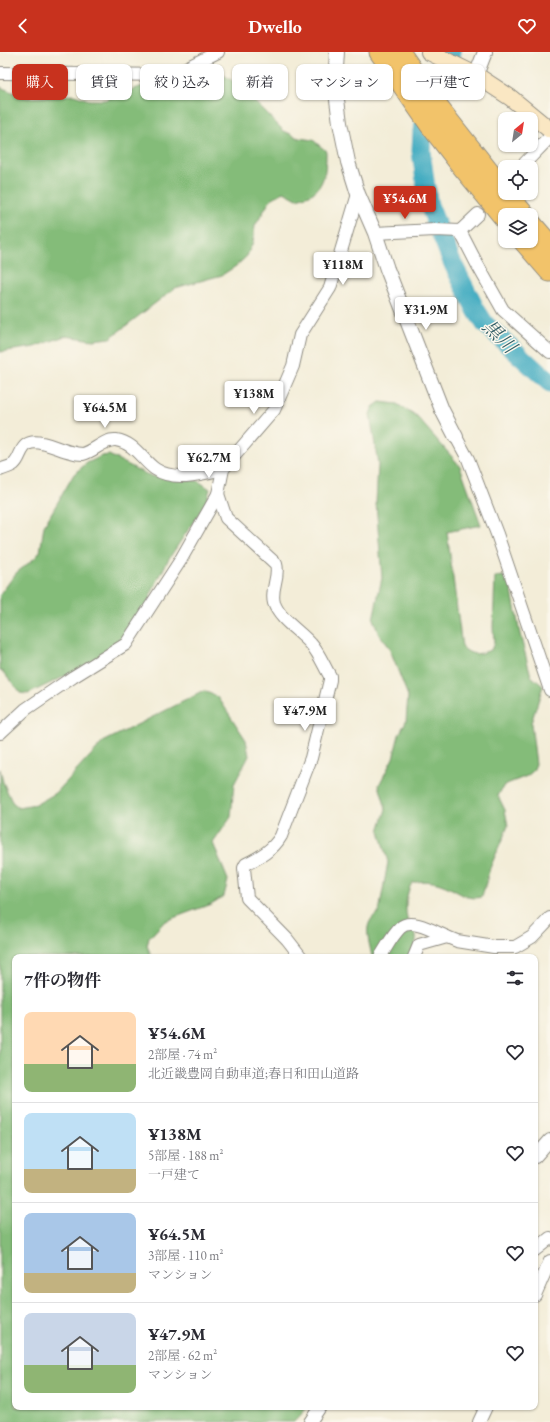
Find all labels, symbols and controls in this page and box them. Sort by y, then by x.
icon: back [12,15,34,37]
text: Dwello [248,15,302,38]
icon: heart [516,15,538,37]
chip: 購入 [12,64,68,100]
chip: 賃貸 [76,64,132,100]
chip: 絞り込み [140,64,224,100]
chip: 新着 [232,64,288,100]
chip: マンション [296,64,393,100]
chip: 一戸建て [401,64,485,100]
north arrow [498,112,538,152]
map controls [498,112,538,248]
button: locate [498,160,538,200]
pin: ¥54.6M [372,186,438,220]
text: ¥54.6M [383,190,427,207]
button: layers [498,208,538,248]
pin: ¥118M [315,252,371,286]
text: ¥118M [322,256,364,273]
pin: ¥31.9M [393,297,459,331]
text: ¥31.9M [404,301,448,318]
water label: 黒川 [477,314,523,360]
pin: ¥138M [226,381,282,415]
text: ¥138M [233,385,275,402]
pin: ¥64.5M [72,395,138,429]
text: ¥64.5M [83,399,127,416]
pin: ¥62.7M [176,445,242,479]
text: ¥62.7M [187,449,231,466]
pin: ¥47.9M [272,698,338,732]
text: ¥47.9M [283,702,327,719]
icon: filters [504,967,526,989]
text: 7件の物件 [24,969,101,991]
text: ¥54.6M [148,1022,206,1044]
icon: home [56,1028,104,1076]
icon: heart [504,1041,526,1063]
text: 2部屋 · 74 m² [148,1046,217,1063]
text: 北近畿豊岡自動車道;春日和田山道路 [148,1065,359,1082]
text: ¥138M [148,1123,202,1145]
icon: home [56,1129,104,1177]
icon: heart [504,1142,526,1164]
text: 5部屋 · 188 m² [148,1147,223,1164]
text: 一戸建て [148,1166,200,1183]
text: ¥64.5M [148,1223,206,1245]
icon: home [56,1229,104,1277]
icon: heart [504,1242,526,1264]
text: 3部屋 · 110 m² [148,1247,223,1264]
text: マンション [148,1266,212,1283]
text: ¥47.9M [148,1323,206,1345]
icon: home [56,1329,104,1377]
icon: heart [504,1342,526,1364]
text: 2部屋 · 62 m² [148,1347,217,1364]
text: マンション [148,1366,212,1383]

